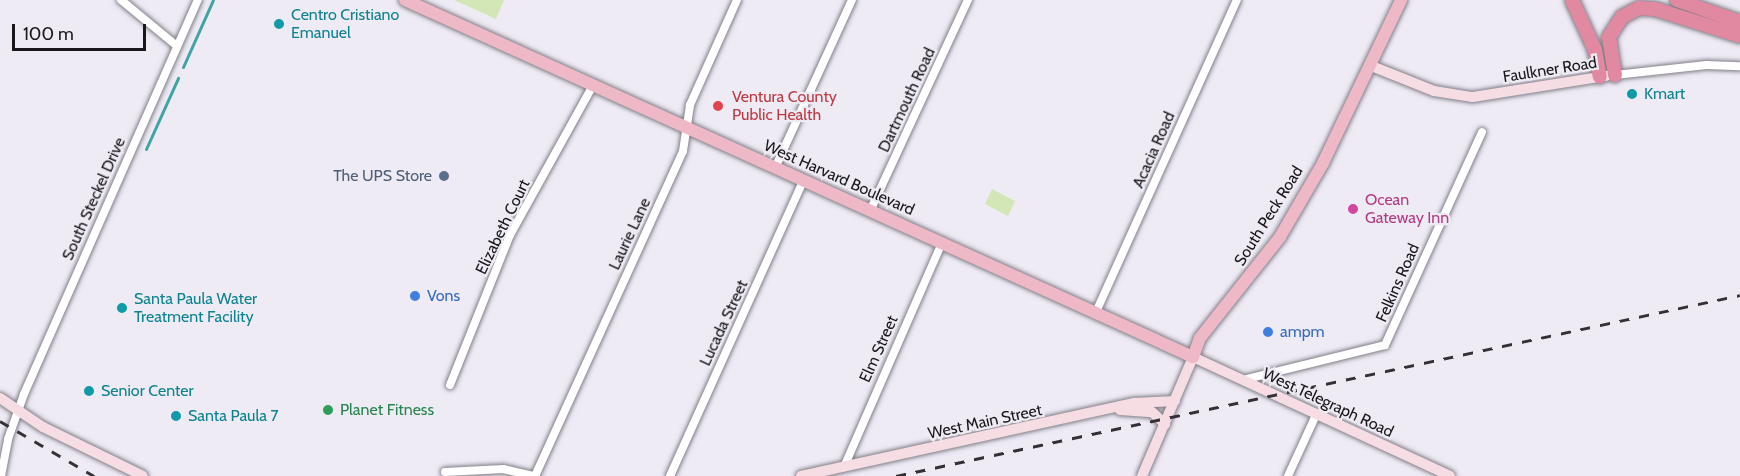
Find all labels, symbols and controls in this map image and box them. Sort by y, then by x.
place label: Centro Cristiano Emanuel [291,5,399,43]
scale bar [15,12,148,50]
marker: Centro Cristiano Emanuel [272,17,286,31]
text: 100 m [23,23,74,45]
street label: Dartmouth Road [874,45,940,155]
street label: Faulkner Road [1502,53,1598,87]
place label: Kmart [1644,84,1685,104]
place label: Ventura County Public Health [732,87,837,125]
marker: Kmart [1625,87,1639,101]
marker: Ventura County Public Health [709,97,727,115]
street label: Acacia Road [1129,109,1179,191]
street label: South Steckel Drive [58,135,130,263]
street label: West Harvard Boulevard [761,136,917,220]
street label: South Peck Road [1231,163,1307,269]
place label: The UPS Store [333,166,432,186]
marker: The UPS Store [437,169,451,183]
street label: Elizabeth Court [472,176,534,278]
place label: Ocean Gateway Inn [1365,190,1449,228]
street label: Laurie Lane [605,195,655,273]
marker: Ocean Gateway Inn [1346,202,1360,216]
street label: Felkins Road [1372,241,1424,325]
street label: Lucada Street [696,277,752,369]
place label: Vons [427,286,460,306]
place label: Santa Paula Water Treatment Facility [134,289,257,327]
marker: Vons [408,289,422,303]
marker: Santa Paula Water Treatment Facility [115,301,129,315]
street label: Elm Street [856,312,902,386]
place label: ampm [1280,322,1325,342]
marker: ampm [1261,325,1275,339]
street label: West Telegraph Road [1260,364,1396,442]
place label: Senior Center [101,381,194,401]
marker: Senior Center [82,384,96,398]
place label: Planet Fitness [340,400,434,420]
street label: West Main Street [926,401,1044,443]
marker: Planet Fitness [321,403,335,417]
place label: Santa Paula 7 [188,406,279,426]
marker: Santa Paula 7 [169,409,183,423]

